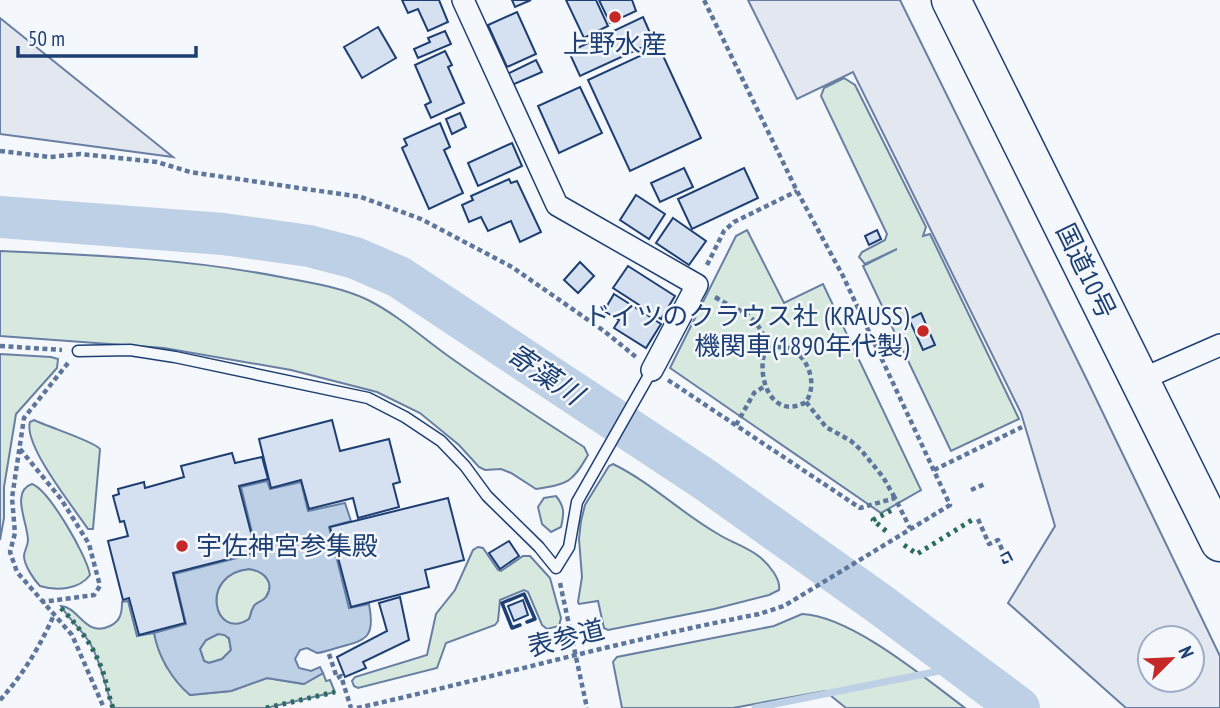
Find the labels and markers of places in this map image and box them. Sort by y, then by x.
marker: 上野水産 [607,9,623,25]
place label: 上野水産 [563,27,667,60]
place label: ドイツのクラウス社 (KRAUSS) 機関車(1890年代製) [585,299,909,362]
marker: ドイツのクラウス社 (KRAUSS) 機関車(1890年代製) [915,323,931,339]
place label: 宇佐神宮参集殿 [196,529,378,562]
marker: 宇佐神宮参集殿 [174,538,190,554]

